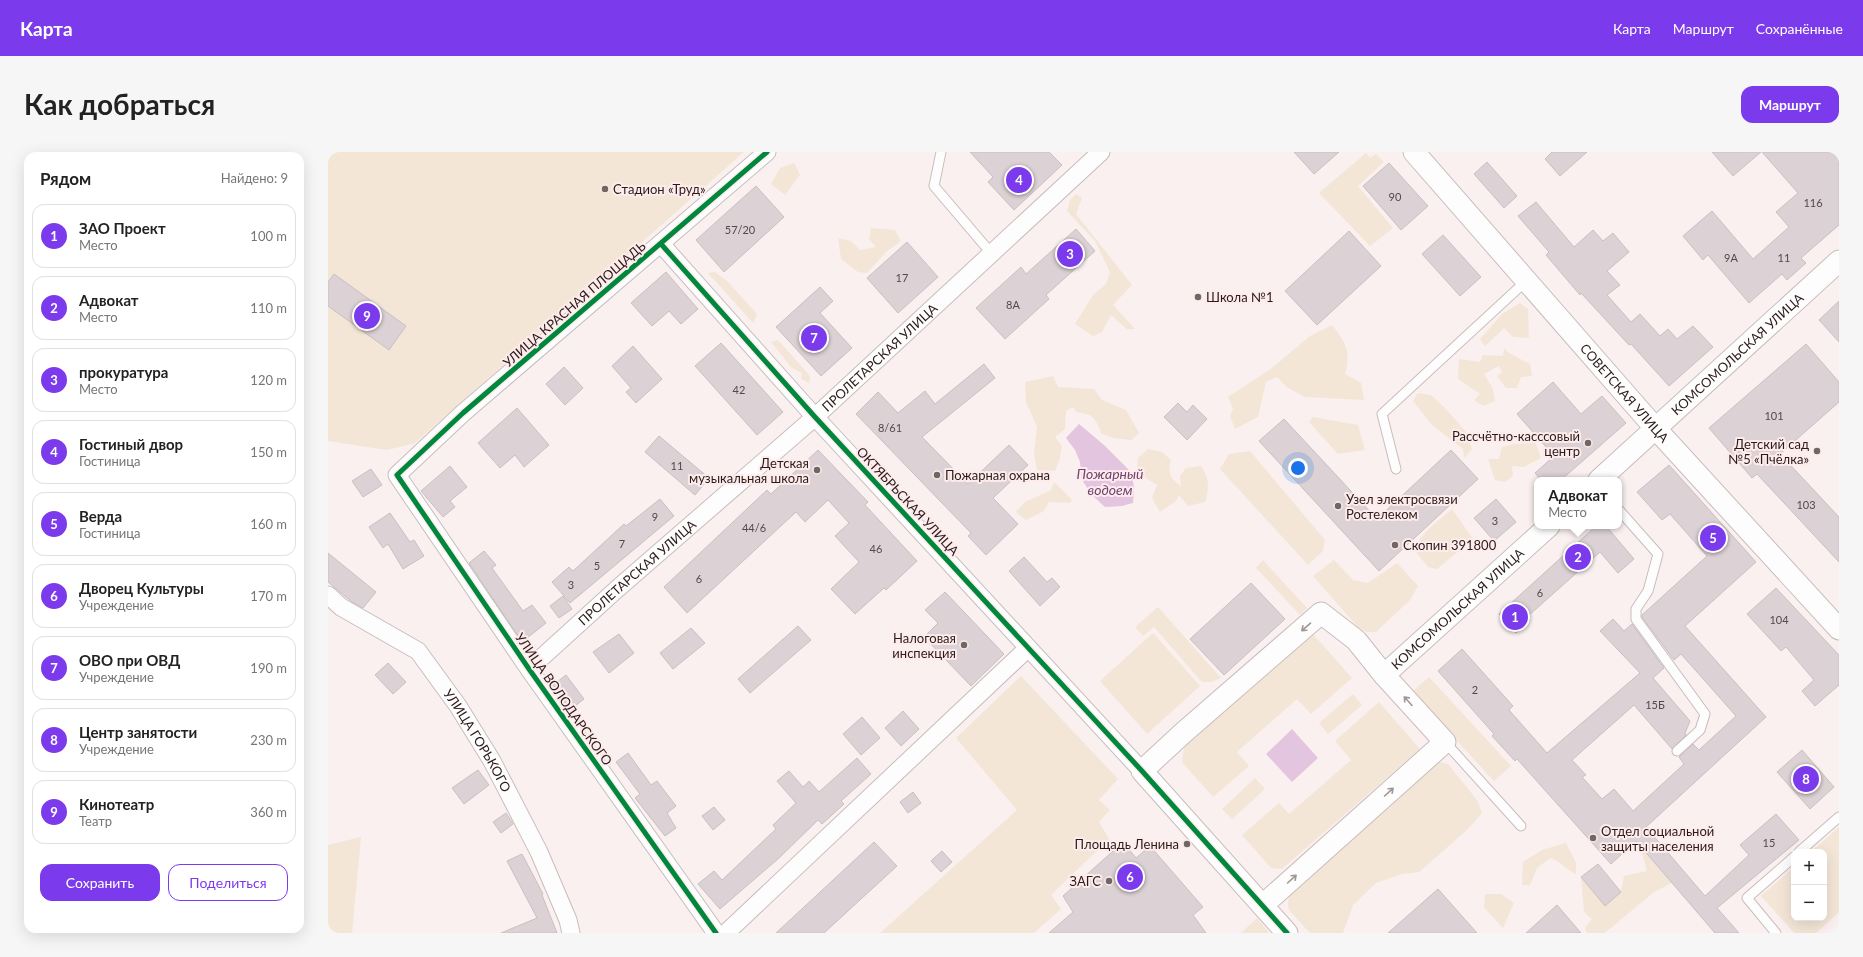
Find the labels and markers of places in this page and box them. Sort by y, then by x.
pin: 4 [1006,165,1032,195]
place label: Стадион «Труд» [613,181,706,197]
marker: Стадион «Труд» [600,184,610,194]
pin: 3 [1057,239,1083,269]
place label: Школа №1 [1206,289,1274,305]
marker: Школа №1 [1193,292,1203,302]
pin: 9 [354,301,380,331]
pin: 7 [801,323,827,353]
place label: Рассчётно-касссовый центр [1452,428,1580,459]
place label: Детский сад №5 «Пчёлка» [1728,436,1809,467]
marker: Рассчётно-касссовый центр [1583,438,1593,448]
marker: Детский сад №5 «Пчёлка» [1812,446,1822,456]
place label: Детская музыкальная школа [689,455,809,486]
marker: Детская музыкальная школа [812,465,822,475]
place label: Пожарная охрана [945,467,1050,483]
marker: Пожарная охрана [932,470,942,480]
place label: Узел электросвязи Ростелеком [1346,491,1458,522]
marker: Узел электросвязи Ростелеком [1333,501,1343,511]
pin: 5 [1700,523,1726,553]
place label: Скопин 391800 [1403,537,1497,553]
marker: Скопин 391800 [1390,540,1400,550]
pin: 2 [1565,542,1591,572]
pin: 1 [1502,602,1528,632]
place label: Налоговая инспекция [892,630,956,661]
marker: Налоговая инспекция [959,640,969,650]
pin: 8 [1793,764,1819,794]
place label: Отдел социальной защиты населения [1601,823,1714,854]
marker: Отдел социальной защиты населения [1588,833,1598,843]
place label: Площадь Ленина [1075,836,1179,852]
marker: Площадь Ленина [1182,839,1192,849]
pin: 6 [1117,862,1143,892]
place label: ЗАГС [1070,873,1101,889]
marker: ЗАГС [1104,876,1114,886]

